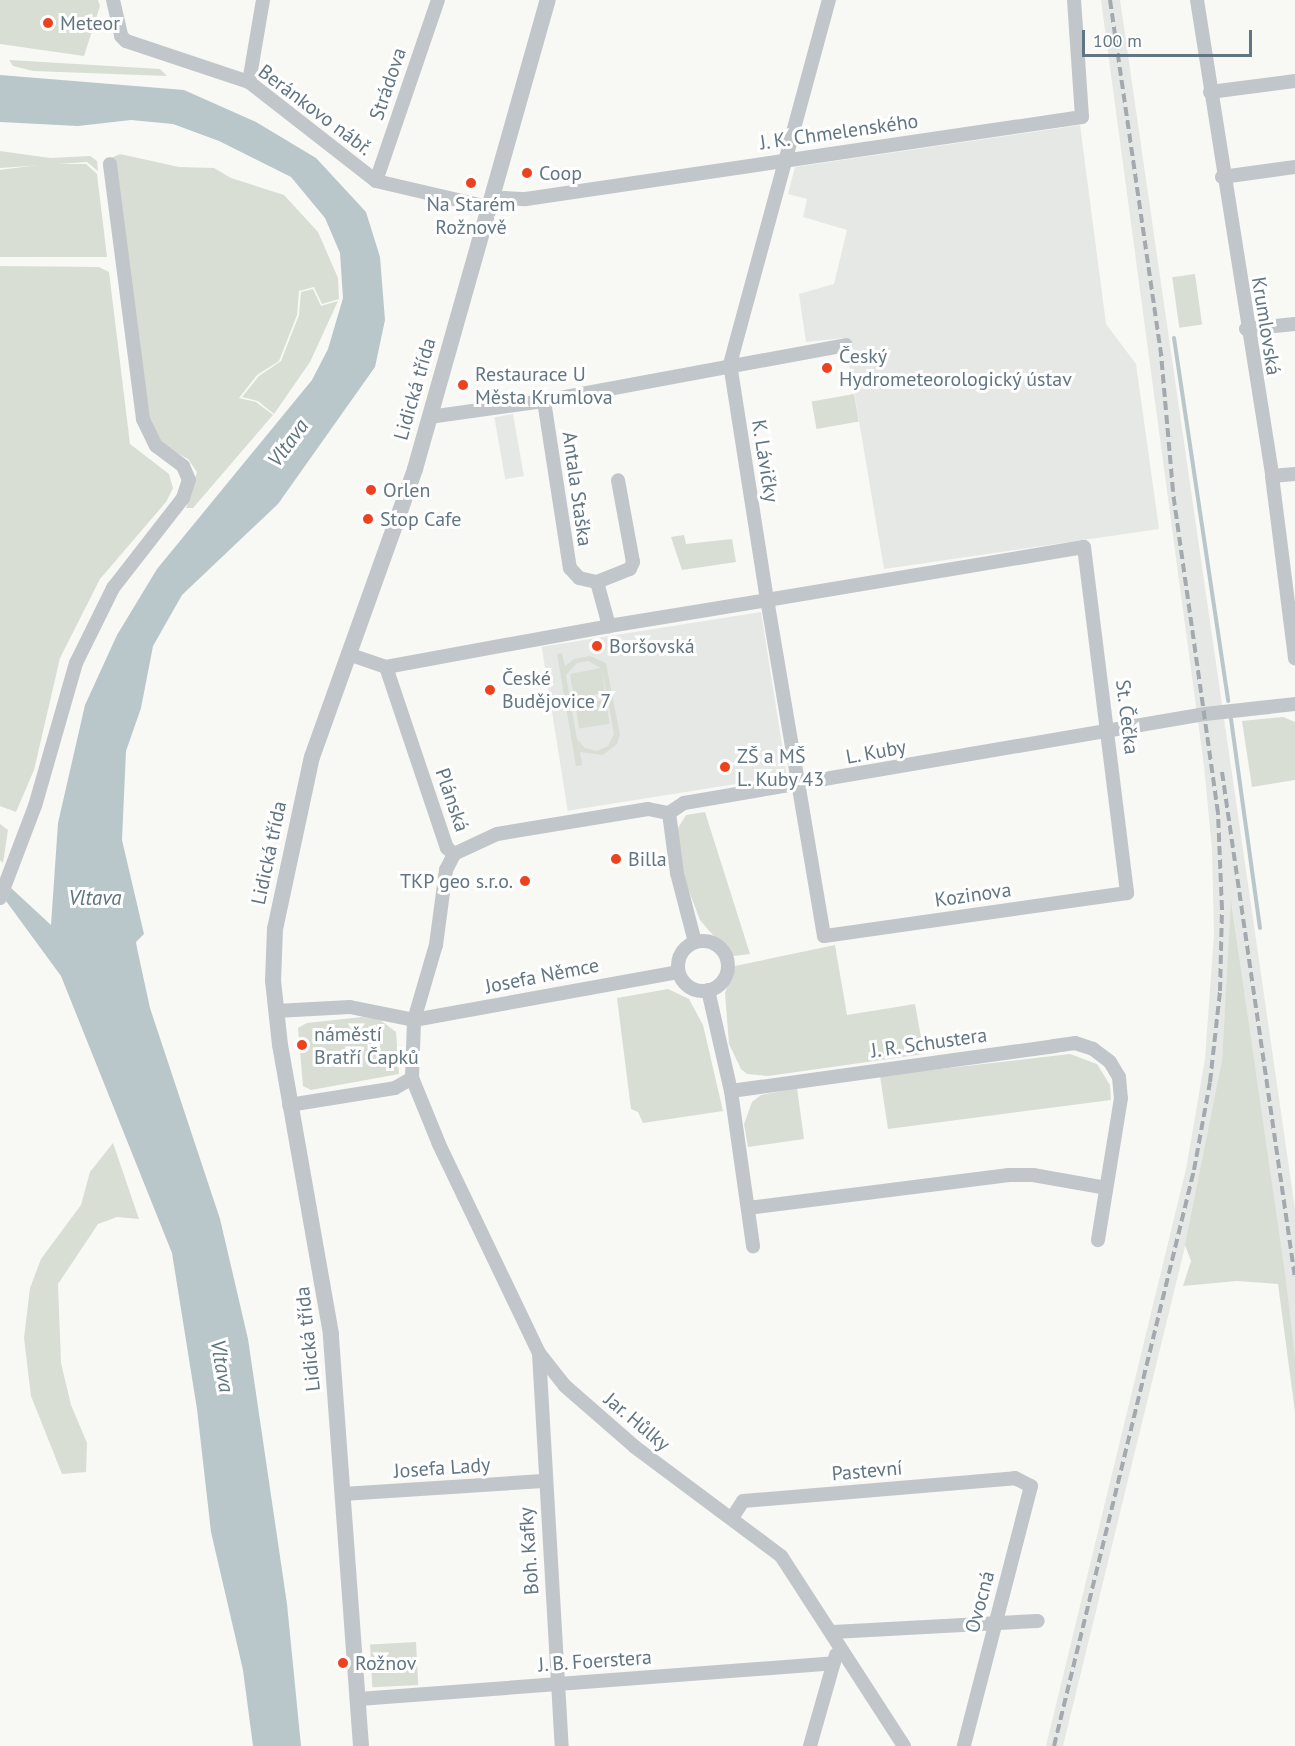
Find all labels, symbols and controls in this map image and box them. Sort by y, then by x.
place label: Meteor [60,11,120,35]
marker: Meteor [41,16,55,30]
scale bar [1085,18,1254,56]
text: 100 m [1093,29,1142,52]
street label: Strádova [364,45,412,123]
street label: Beránkovo nábř. [253,59,377,161]
street label: J. K. Chmelenského [757,109,921,155]
place label: Coop [539,161,582,185]
marker: Coop [520,166,534,180]
marker: Na Starém Rožnově [464,176,478,190]
place label: Na Starém Rožnově [426,192,516,239]
street label: Krumlovská [1246,275,1286,377]
street label: Lidická třída [389,335,441,443]
place label: Český Hydrometeorologický ústav [839,344,1072,391]
marker: Český Hydrometeorologický ústav [820,361,834,375]
place label: Restaurace U Města Krumlova [475,362,613,409]
marker: Restaurace U Města Krumlova [456,378,470,392]
water label: Vltava [262,414,314,472]
street label: K. Lávičky [747,417,783,505]
street label: Antala Staška [557,430,597,548]
place label: Orlen [383,478,430,502]
marker: Orlen [364,483,378,497]
place label: Stop Cafe [380,507,461,531]
marker: Stop Cafe [361,512,375,526]
place label: Boršovská [609,634,695,658]
marker: Boršovská [590,639,604,653]
place label: České Budějovice 7 [502,666,611,713]
street label: St. Čečka [1110,678,1144,756]
marker: České Budějovice 7 [483,683,497,697]
street label: L. Kuby [843,735,909,769]
place label: ZŠ a MŠ L. Kuby 43 [737,744,826,791]
marker: ZŠ a MŠ L. Kuby 43 [718,760,732,774]
street label: Plánská [430,765,474,835]
street label: Lidická třída [246,799,292,907]
place label: Billa [628,847,667,871]
marker: Billa [609,852,623,866]
place label: TKP geo s.r.o. [399,869,513,893]
marker: TKP geo s.r.o. [518,874,532,888]
street label: Kozinova [933,878,1013,912]
water label: Vltava [68,885,122,911]
street label: Josefa Němce [483,953,601,999]
place label: náměstí Bratří Čapků [314,1022,419,1069]
street label: J. R. Schustera [868,1023,990,1063]
marker: náměstí Bratří Čapků [295,1038,309,1052]
street label: Lidická třída [291,1285,325,1393]
water label: Vltava [205,1338,239,1394]
street label: Jar. Hůlky [599,1387,675,1457]
street label: Josefa Lady [393,1453,491,1483]
street label: Pastevní [831,1456,903,1486]
street label: Boh. Kafky [514,1505,544,1597]
street label: Ovocná [960,1568,1000,1636]
street label: J. B. Foerstera [536,1645,654,1677]
place label: Rožnov [355,1651,416,1675]
marker: Rožnov [336,1656,350,1670]

